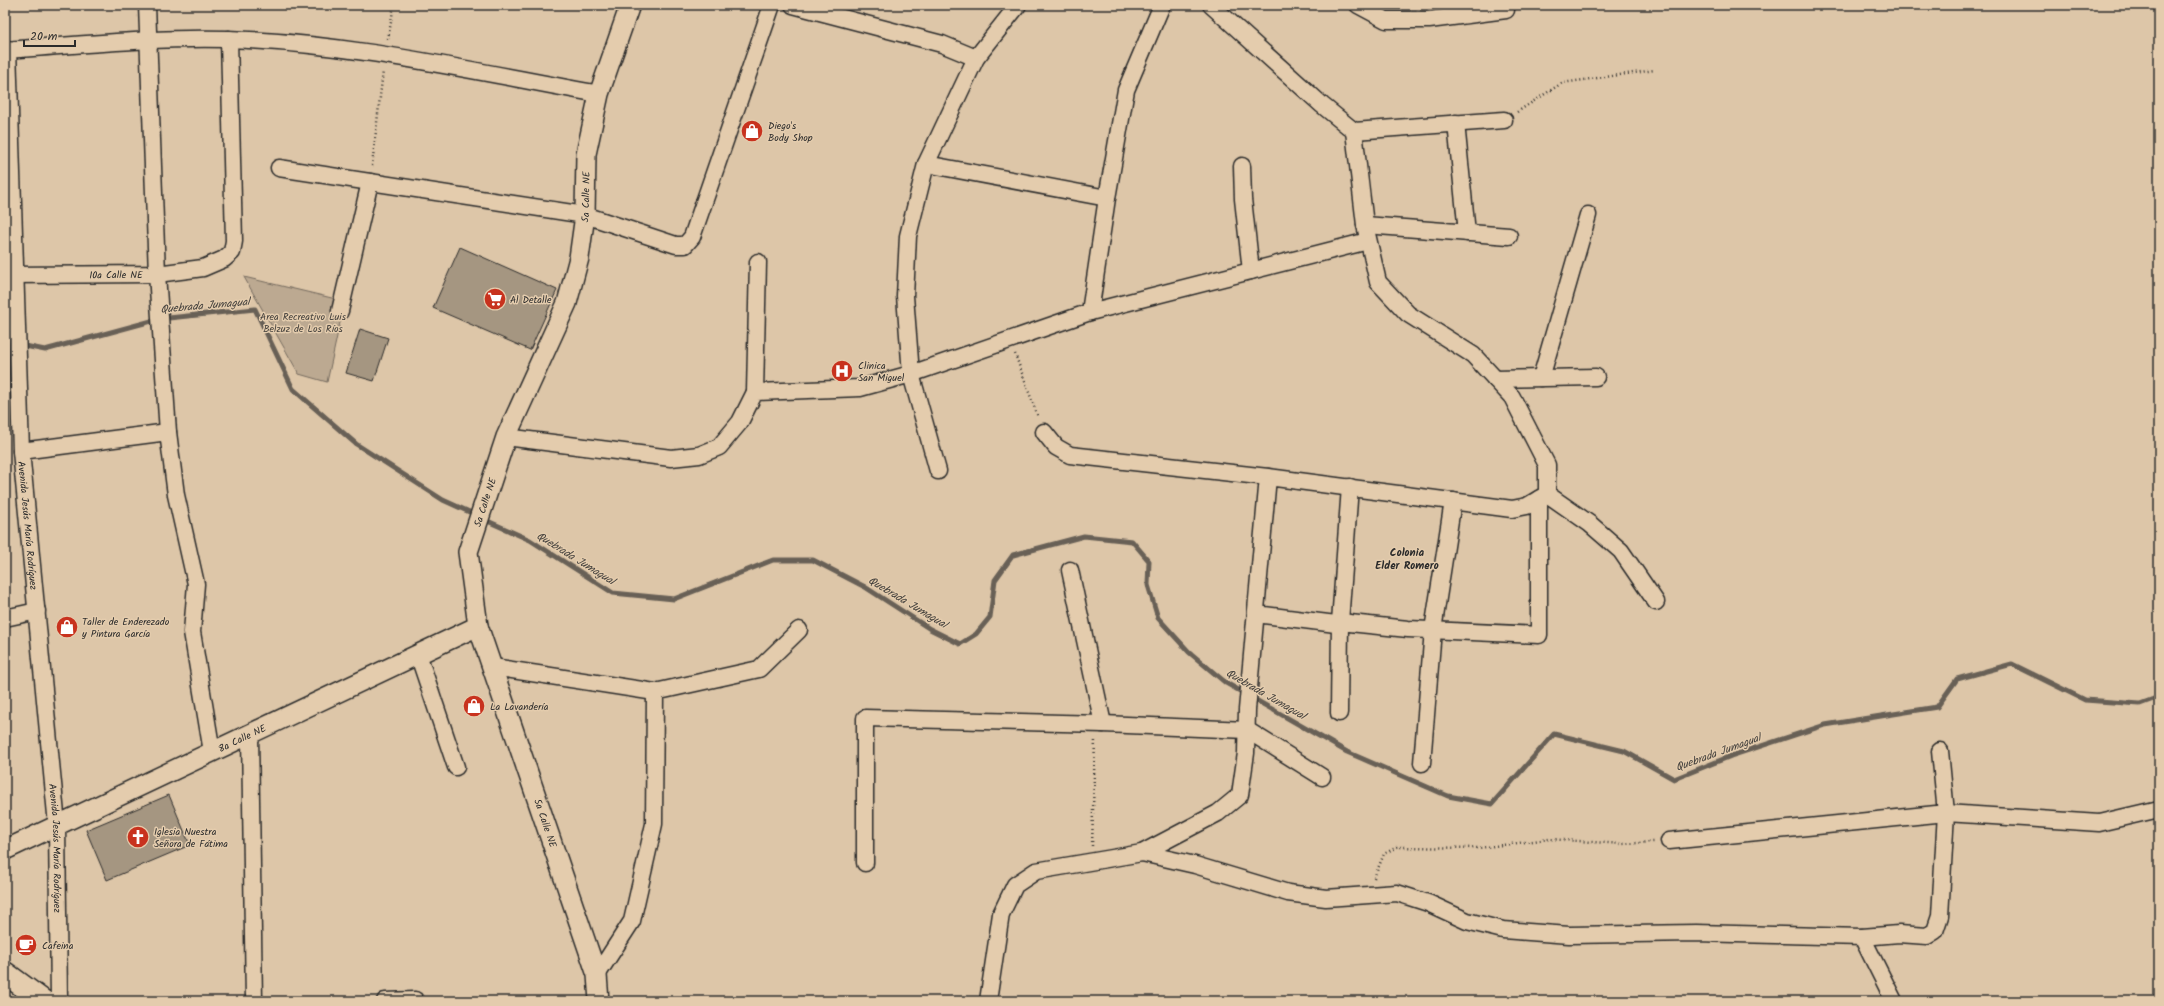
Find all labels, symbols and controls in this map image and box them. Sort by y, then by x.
scale bar [24,22,75,48]
text: 20 m [30,27,58,46]
shop icon: Diego's Body Shop [739,118,765,144]
place label: Diego's Body Shop [768,118,813,146]
street label: 5a Calle NE [577,170,595,223]
street label: 10a Calle NE [89,267,144,283]
supermarket icon: Al Detalle [482,286,508,312]
place label: Al Detalle [510,292,552,308]
water label: Quebrada Jumagual [160,293,253,319]
park label: Area Recreativo Luis Belzuz de Los Ríos [260,309,347,337]
hospital icon: Clinica San Miguel [829,358,855,384]
place label: Clinica San Miguel [858,358,905,386]
street label: Avenida Jesús María Rodríguez [13,460,41,591]
street label: 5a Calle NE [470,475,501,529]
water label: Quebrada Jumagual [533,527,620,591]
district label: Colonia Elder Romero [1375,544,1439,575]
water label: Quebrada Jumagual [864,572,953,635]
shop icon: Taller de Enderezado y Pintura García [54,614,80,640]
place label: Taller de Enderezado y Pintura García [81,614,170,642]
water label: Quebrada Jumagual [1222,665,1311,726]
shop icon: La Lavandería [461,693,487,719]
place label: La Lavandería [490,699,549,715]
street label: 8a Calle NE [216,720,270,757]
water label: Quebrada Jumagual [1673,728,1766,777]
street label: Avenida Jesús María Rodríguez [44,783,65,913]
street label: 5a Calle NE [529,797,561,851]
church icon: Iglesia Nuestra Señora de Fátima [125,824,151,850]
place label: Iglesia Nuestra Señora de Fátima [154,824,228,852]
cafe icon: Cafeina [13,932,39,958]
place label: Cafeina [42,938,74,954]

